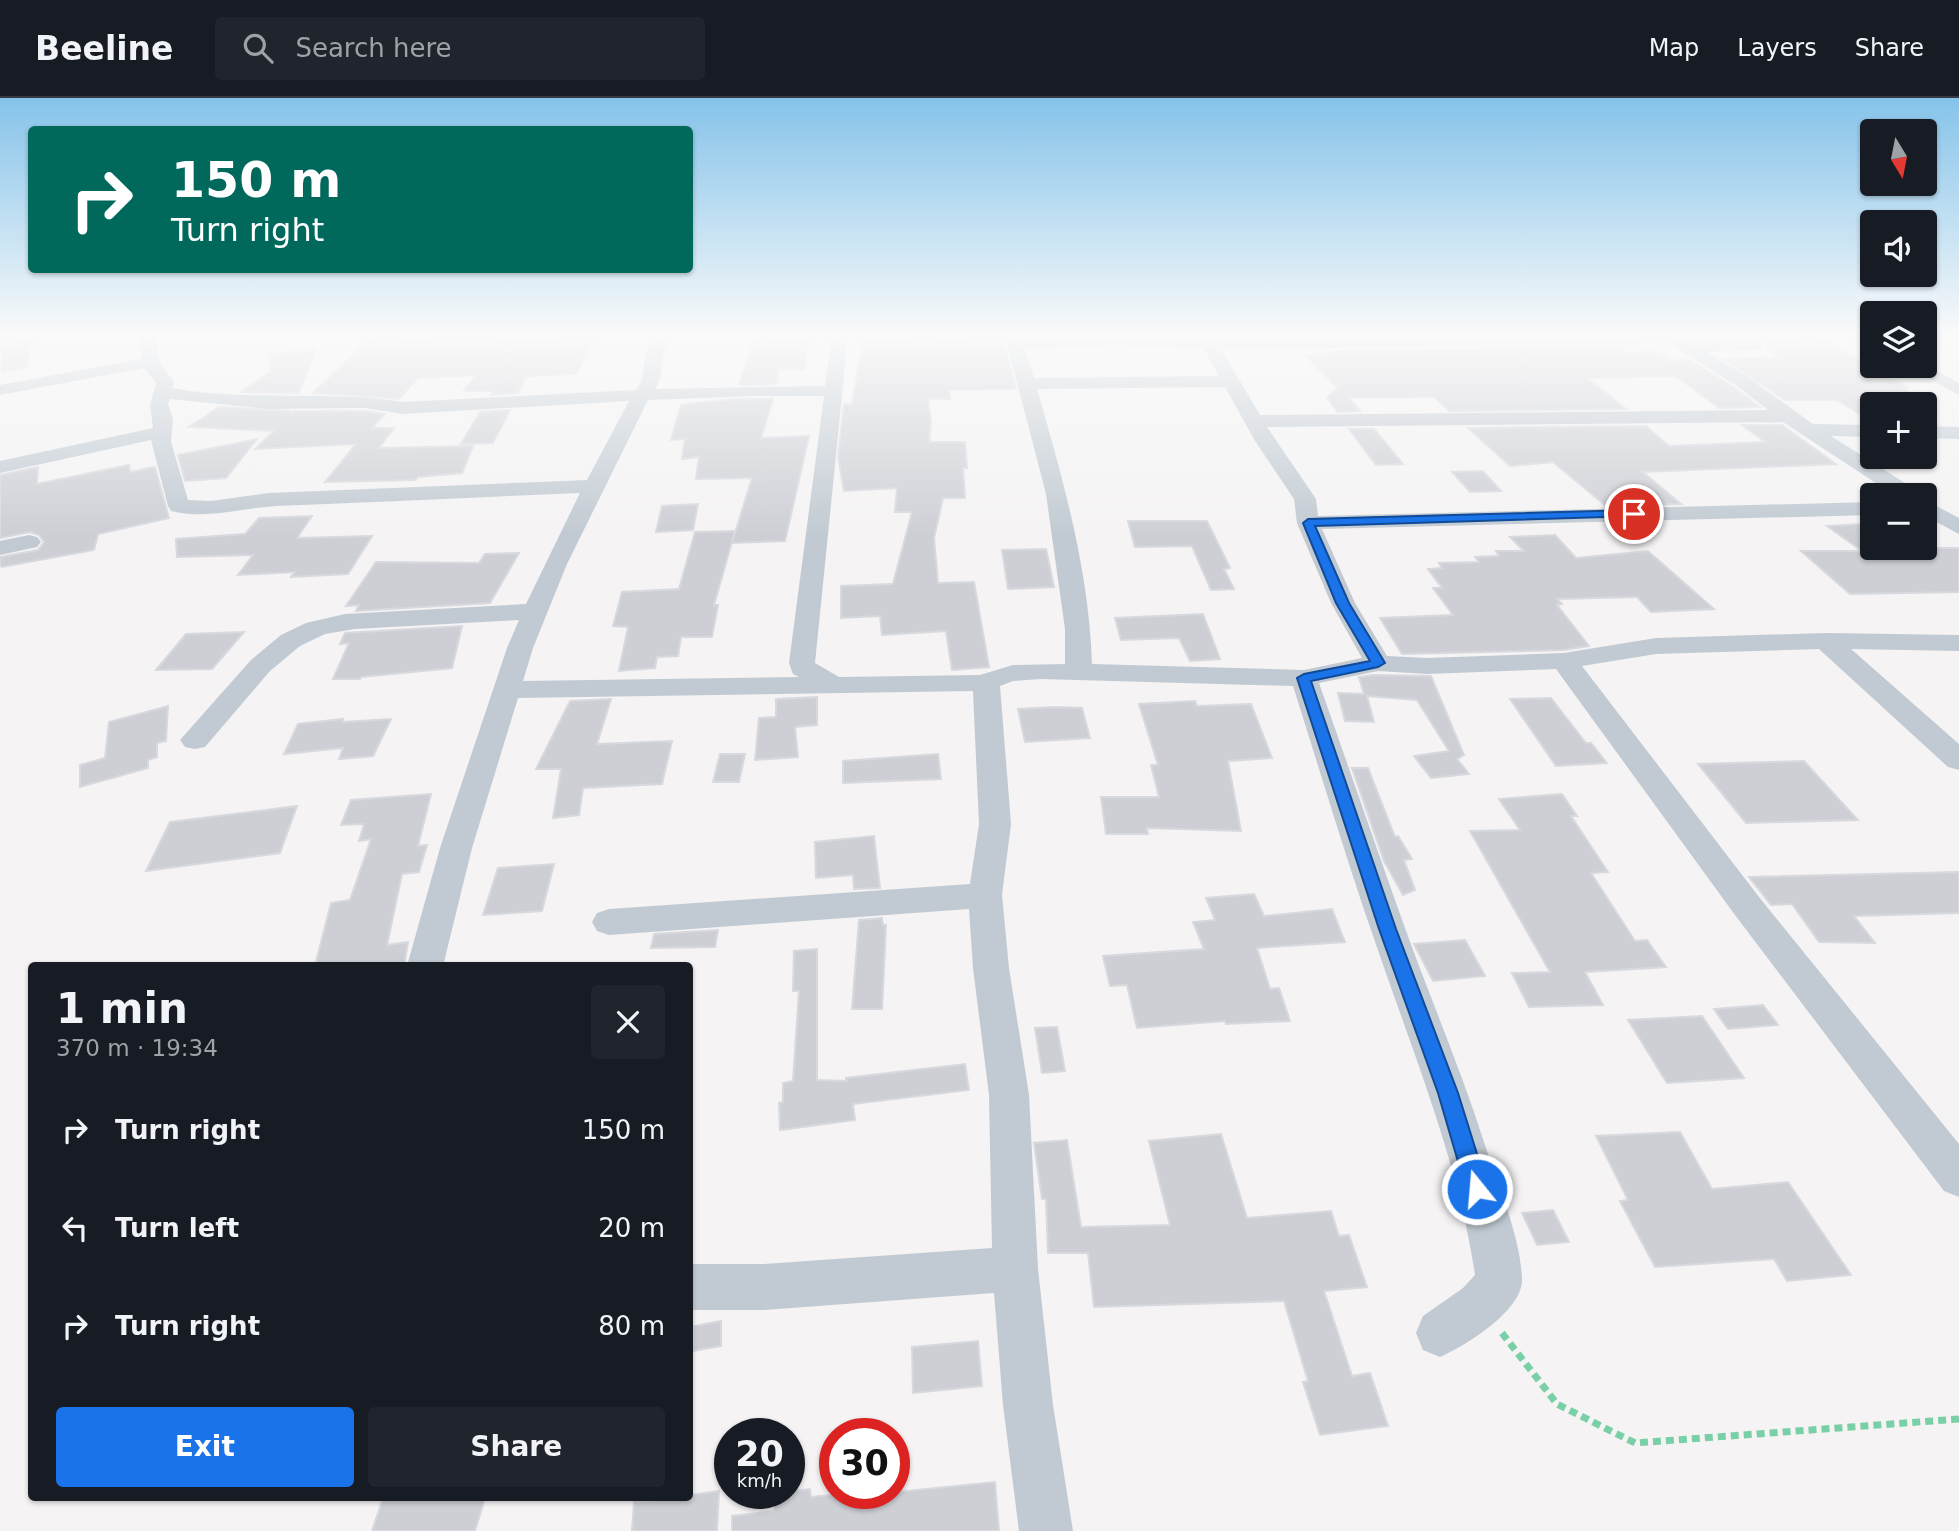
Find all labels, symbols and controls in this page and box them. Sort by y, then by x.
search box [215,17,705,80]
text: Beeline [35,29,173,68]
icon: search [239,29,277,67]
text: Search here [295,33,452,63]
text: Map [1649,34,1699,62]
text: Layers [1737,34,1817,62]
text: Share [1855,34,1924,62]
north arrow [1860,119,1937,196]
map controls [1860,119,1937,560]
text: 150 m [171,152,341,209]
icon: right [56,154,147,245]
button: sound [1860,210,1937,287]
text: Turn right [171,211,324,249]
button: layers [1860,301,1937,378]
button: + [1860,392,1937,469]
button: − [1860,483,1937,560]
pin [1604,484,1664,544]
icon: arrive [1615,495,1653,533]
text: 1 min [56,984,188,1033]
button: close [591,985,665,1059]
text: 370 m · 19:34 [56,1035,218,1061]
icon: right [56,1111,94,1149]
text: Turn right [115,1115,260,1145]
text: 150 m [582,1115,665,1145]
position arrow [1440,1152,1514,1226]
icon: left [56,1209,94,1247]
text: Turn left [115,1213,239,1243]
text: 20 m [598,1213,665,1243]
icon: right [56,1307,94,1345]
text: Turn right [115,1311,260,1341]
text: 80 m [598,1311,665,1341]
button: Exit [56,1407,354,1487]
button: Share [368,1407,665,1487]
speed limit sign: 30 [819,1418,910,1509]
text: 20 [735,1434,784,1474]
text: km/h [737,1470,782,1491]

